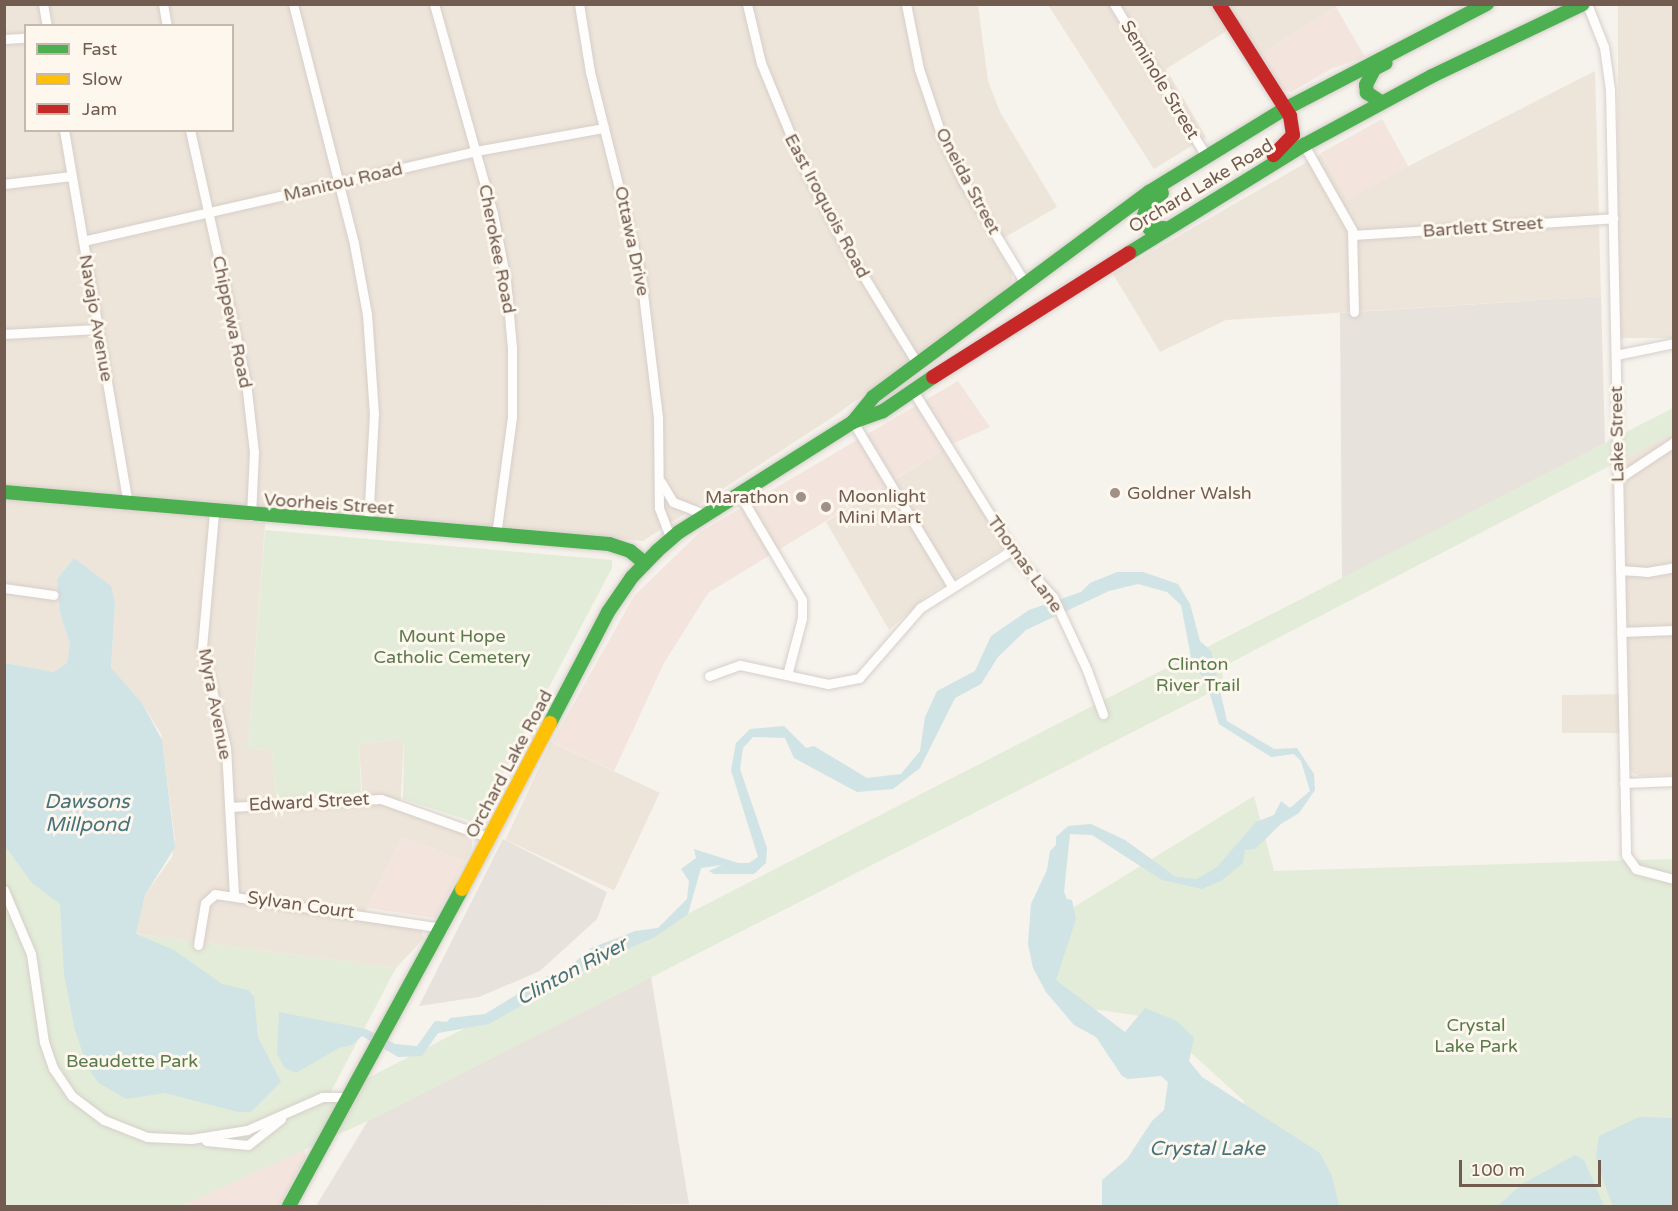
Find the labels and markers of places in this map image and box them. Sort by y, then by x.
place label: Goldner Walsh [1127,482,1252,504]
place label: Marathon [705,486,789,508]
place label: Moonlight Mini Mart [838,486,926,528]
marker: Goldner Walsh [1108,486,1122,500]
marker: Marathon [794,490,808,504]
marker: Moonlight Mini Mart [819,500,833,514]

